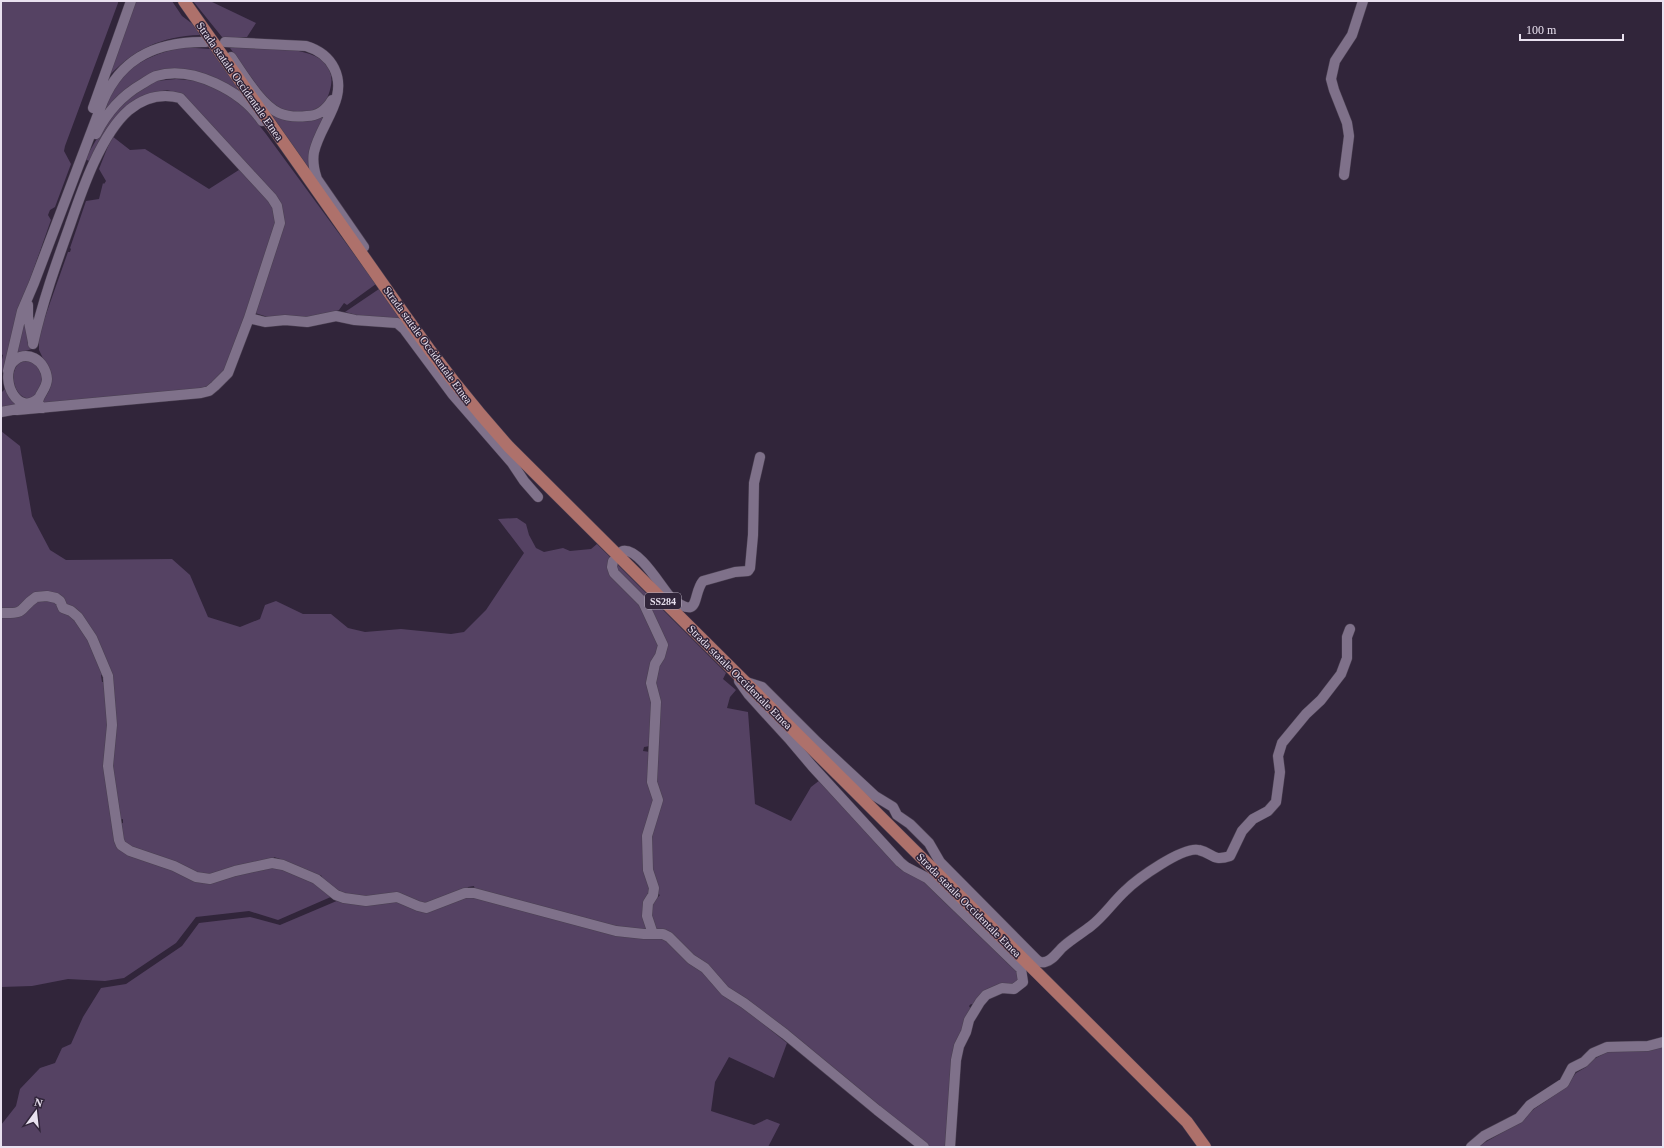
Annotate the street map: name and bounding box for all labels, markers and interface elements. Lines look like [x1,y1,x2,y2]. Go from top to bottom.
scale bar [1520,16,1623,42]
street label: Strada statale Occidentale Etnea [194,19,286,143]
text: 100 m [1526,23,1557,37]
street label: Strada statale Occidentale Etnea [381,284,475,406]
road number: SS284 [645,593,681,609]
street label: Strada statale Occidentale Etnea [686,623,795,732]
street label: Strada statale Occidentale Etnea [915,851,1024,960]
north arrow [16,1092,56,1132]
text: N [33,1096,44,1109]

